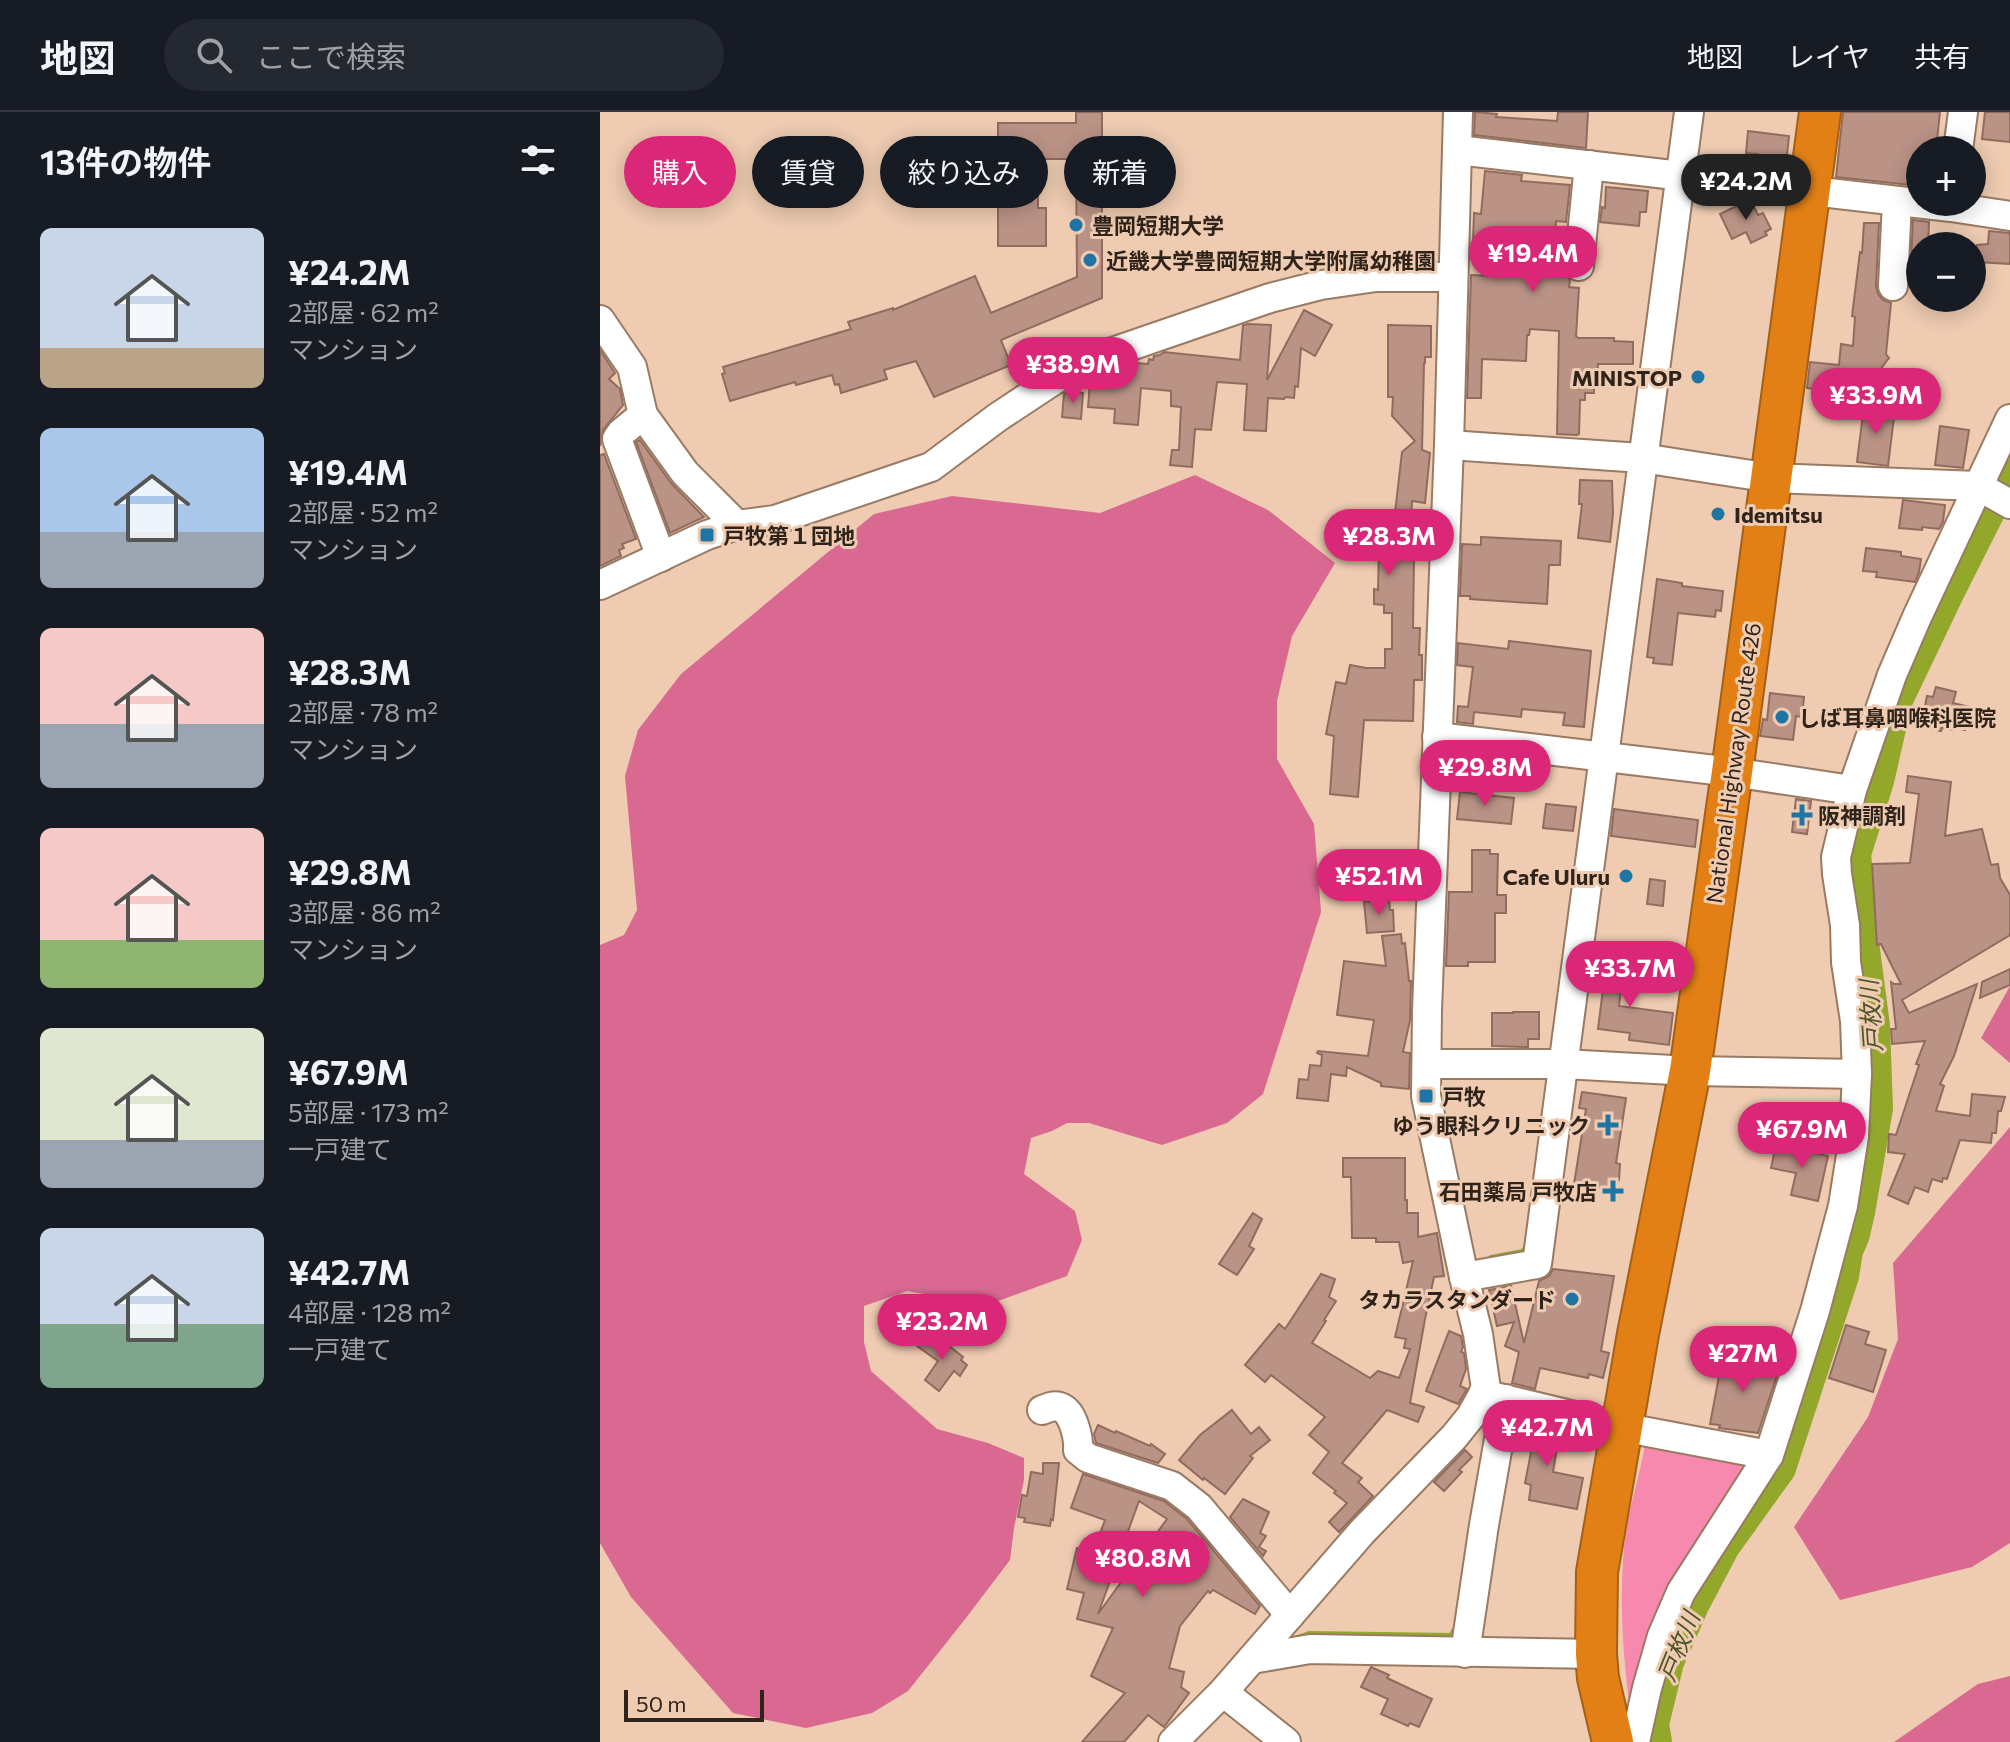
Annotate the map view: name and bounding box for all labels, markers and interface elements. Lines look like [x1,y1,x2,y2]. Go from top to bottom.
search box [164,19,724,91]
text: 地図 [40,33,116,80]
icon: search [192,33,236,77]
text: ここで検索 [256,37,406,74]
text: 地図 [1687,39,1743,73]
text: レイヤ [1787,39,1870,73]
text: 共有 [1914,39,1970,73]
chip: 購入 [624,136,736,208]
chip: 賃貸 [752,136,864,208]
chip: 絞り込み [880,136,1048,208]
chip: 新着 [1064,136,1176,208]
map controls [1906,136,1986,312]
button: + [1906,136,1986,216]
icon: filters [516,138,560,182]
text: 13件の物件 [40,140,211,182]
pin: ¥24.2M [1681,154,1811,222]
text: ¥24.2M [1699,164,1793,195]
place label: 豊岡短期大学 [1092,212,1224,239]
marker: 豊岡短期大学 [1067,216,1085,234]
pin: ¥19.4M [1468,226,1598,294]
button: − [1906,232,1986,312]
text: ¥19.4M [1487,236,1579,267]
place label: 近畿大学豊岡短期大学附属幼稚園 [1106,247,1436,274]
text: ¥24.2M [288,250,411,292]
marker: 近畿大学豊岡短期大学附属幼稚園 [1081,251,1099,269]
icon: home [104,260,200,356]
text: 2部屋 · 62 m² [288,296,439,327]
text: マンション [288,333,418,364]
pin: ¥38.9M [1008,337,1138,405]
text: ¥38.9M [1025,347,1121,378]
place label: MINISTOP [1572,364,1682,391]
marker: MINISTOP [1689,368,1707,386]
pin: ¥33.9M [1811,368,1941,436]
text: ¥33.9M [1829,378,1923,409]
text: ¥19.4M [288,450,408,492]
icon: home [104,460,200,556]
text: 2部屋 · 52 m² [288,496,438,527]
place label: Idemitsu [1734,501,1823,528]
marker: Idemitsu [1709,505,1727,523]
pin: ¥28.3M [1324,509,1454,577]
text: ¥28.3M [1342,519,1436,550]
place label: 戸牧第１団地 [723,522,855,549]
marker: 戸牧第１団地 [698,526,716,544]
text: マンション [288,533,418,564]
street label: National Highway Route 426 [1700,621,1766,905]
text: ¥28.3M [288,650,411,692]
icon: home [104,660,200,756]
text: 2部屋 · 78 m² [288,696,438,727]
place label: しば耳鼻咽喉科医院 [1798,704,1996,731]
marker: しば耳鼻咽喉科医院 [1773,708,1791,726]
text: マンション [288,733,418,764]
pin: ¥29.8M [1420,740,1550,808]
text: ¥29.8M [1438,750,1532,781]
place label: 阪神調剤 [1818,802,1906,829]
marker: 阪神調剤 [1793,806,1811,824]
pin: ¥52.1M [1314,849,1444,917]
text: ¥29.8M [288,850,412,892]
text: ¥52.1M [1335,859,1423,890]
icon: home [104,860,200,956]
place label: Cafe Uluru [1503,863,1610,890]
marker: Cafe Uluru [1617,867,1635,885]
text: 3部屋 · 86 m² [288,896,441,927]
text: マンション [288,933,418,964]
pin: ¥33.7M [1565,941,1695,1009]
text: ¥33.7M [1584,951,1676,982]
water label: 戸枚川 [1853,976,1887,1053]
text: ¥67.9M [288,1050,409,1092]
icon: home [104,1060,200,1156]
place label: 戸牧 [1442,1083,1486,1110]
marker: 戸牧 [1417,1087,1435,1105]
text: 5部屋 · 173 m² [288,1096,449,1127]
pin: ¥67.9M [1737,1102,1867,1170]
place label: ゆう眼科クリニック [1392,1112,1590,1139]
text: ¥67.9M [1756,1112,1848,1143]
marker: ゆう眼科クリニック [1597,1114,1619,1136]
text: 一戸建て [288,1133,392,1164]
place label: 石田薬局 戸牧店 [1439,1178,1597,1205]
marker: 石田薬局 戸牧店 [1604,1182,1622,1200]
text: ¥42.7M [288,1250,410,1292]
icon: home [104,1260,200,1356]
place label: タカラスタンダード [1358,1286,1556,1313]
marker: タカラスタンダード [1563,1290,1581,1308]
pin: ¥23.2M [877,1294,1007,1362]
text: 4部屋 · 128 m² [288,1296,451,1327]
text: ¥23.2M [895,1304,989,1335]
pin: ¥27M [1696,1326,1790,1394]
text: 一戸建て [288,1333,392,1364]
text: ¥27M [1708,1336,1778,1367]
pin: ¥42.7M [1482,1400,1612,1468]
text: ¥42.7M [1500,1410,1594,1441]
pin: ¥80.8M [1078,1531,1208,1599]
text: ¥80.8M [1094,1541,1192,1572]
water label: 戸枚川 [1651,1604,1706,1685]
scale bar [624,1686,764,1722]
text: 50 m [636,1690,686,1717]

